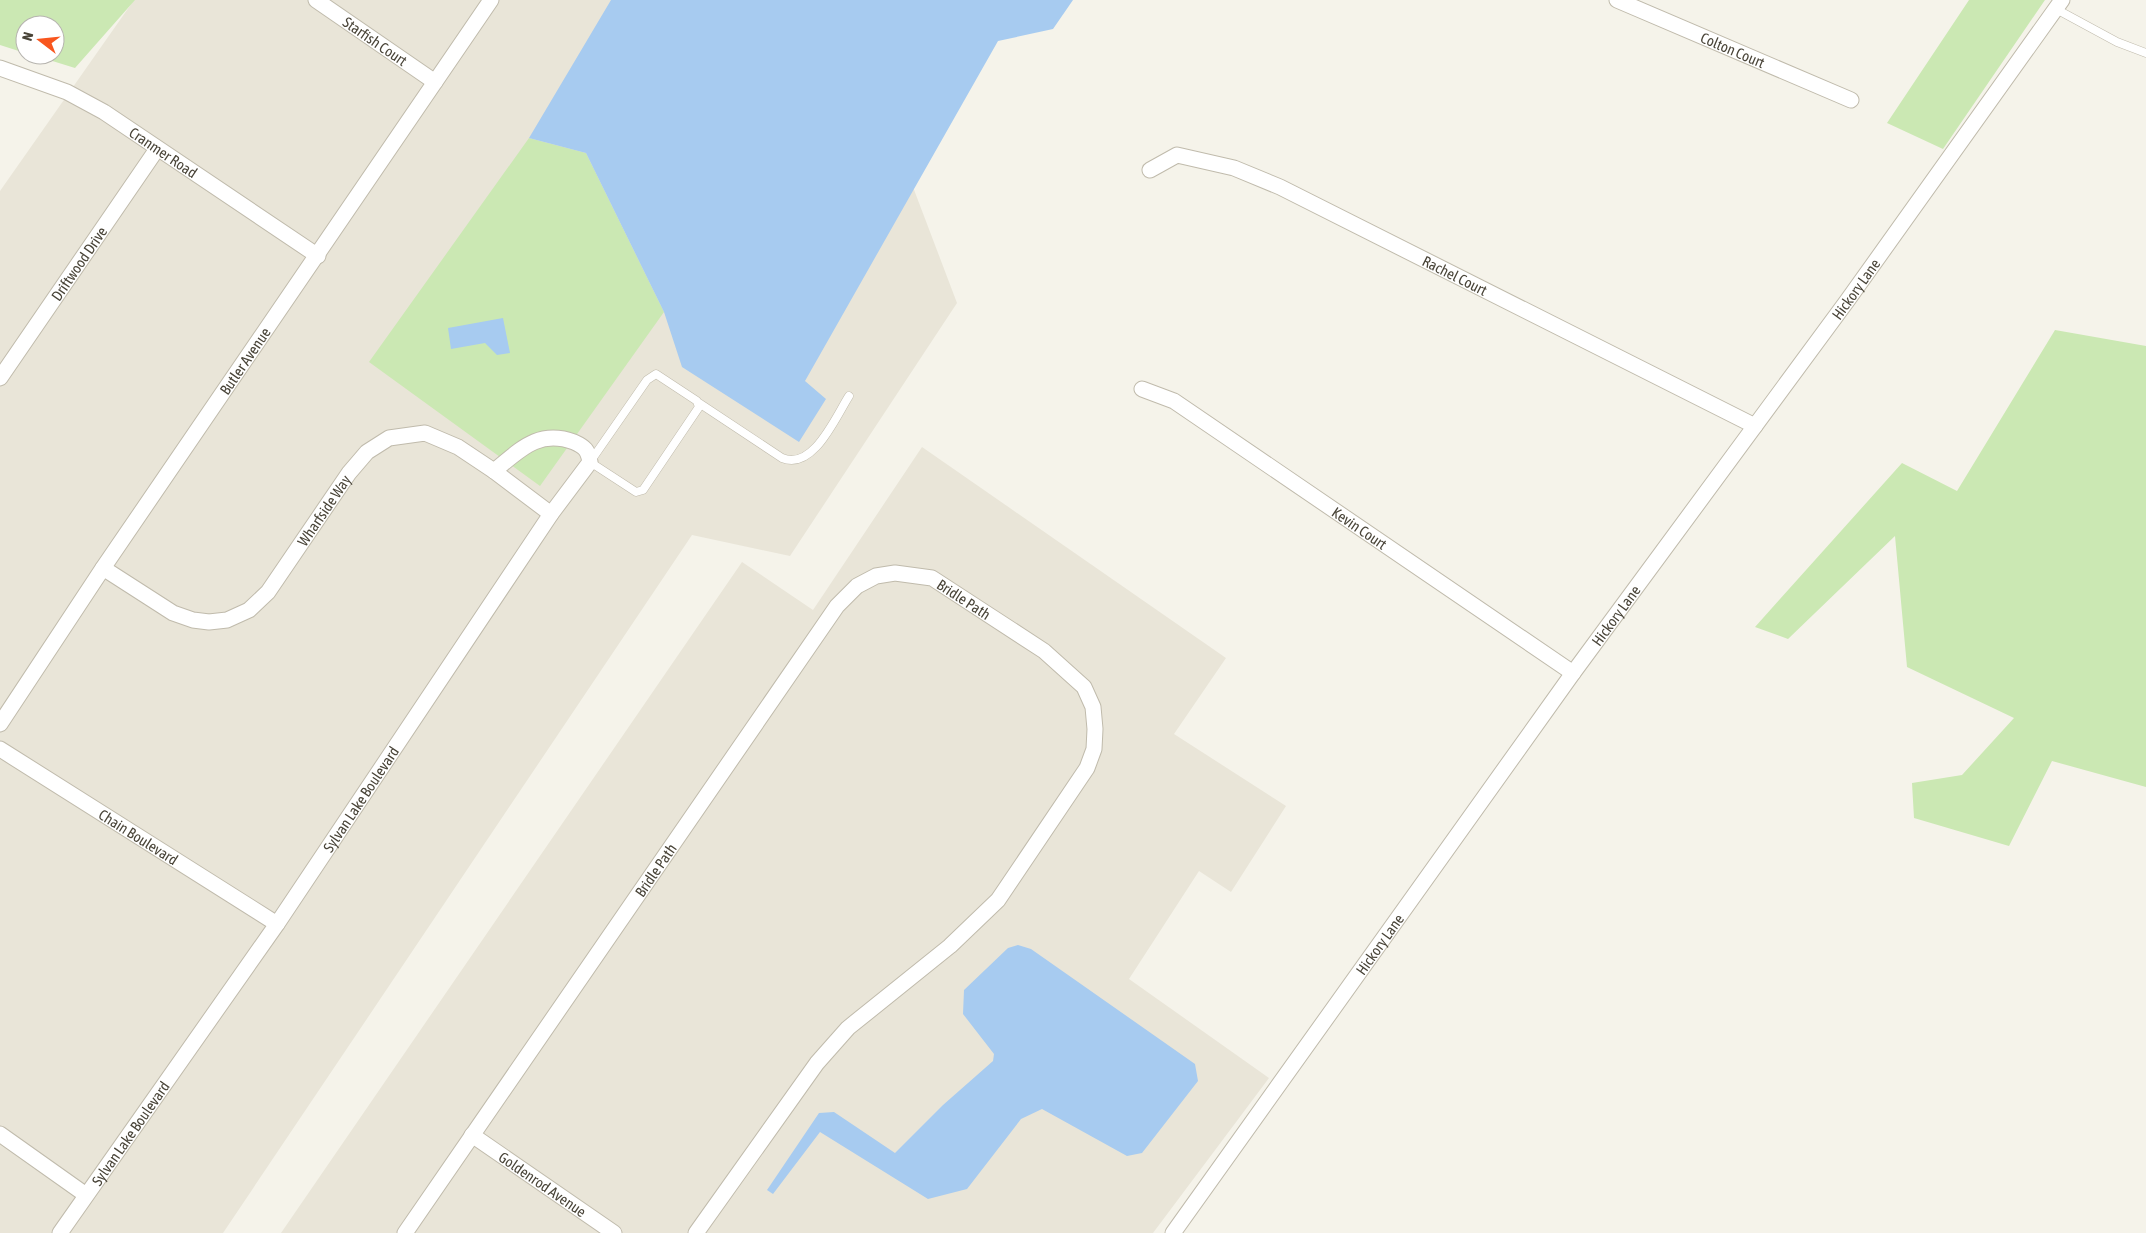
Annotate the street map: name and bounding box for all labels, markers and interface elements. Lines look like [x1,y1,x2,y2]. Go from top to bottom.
street label: Starfish Court [340,13,411,69]
north arrow [15,15,65,65]
street label: Colton Court [1698,28,1768,71]
text: N [19,30,36,43]
street label: Cranmer Road [126,123,201,181]
street label: Driftwood Drive [47,223,110,304]
street label: Rachel Court [1420,252,1490,298]
street label: Hickory Lane [1828,255,1883,323]
street label: Butler Avenue [216,324,274,397]
street label: Wharfside Way [294,471,354,549]
street label: Kevin Court [1329,503,1390,552]
street label: Bridle Path [934,575,994,623]
street label: Hickory Lane [1588,582,1644,649]
street label: Sylvan Lake Boulevard [319,743,402,855]
street label: Chain Boulevard [96,805,181,868]
street label: Bridle Path [631,840,679,900]
street label: Hickory Lane [1352,910,1407,978]
street label: Sylvan Lake Boulevard [88,1078,172,1188]
street label: Goldenrod Avenue [496,1148,590,1220]

